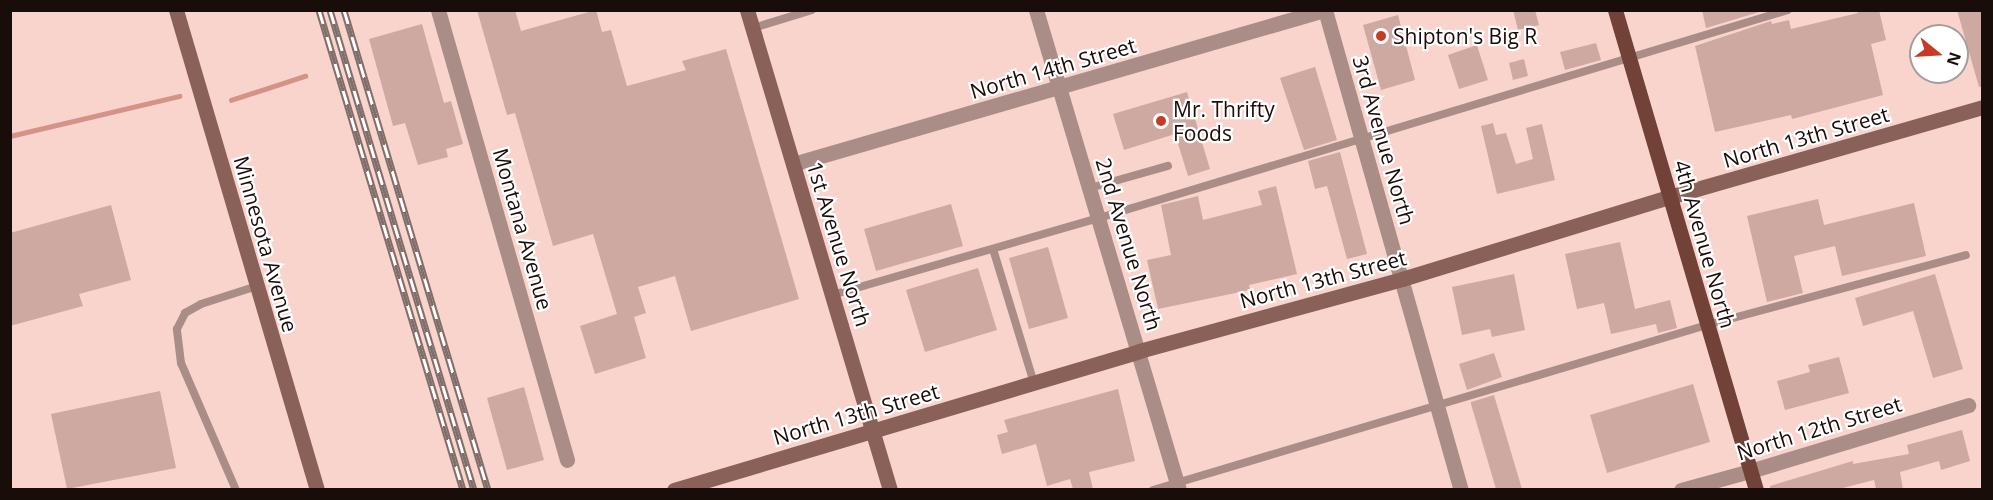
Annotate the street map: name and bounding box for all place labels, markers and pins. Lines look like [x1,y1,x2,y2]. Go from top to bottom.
place label: Shipton's Big R [1393,23,1537,49]
marker: Shipton's Big R [1374,29,1388,43]
place label: Mr. Thrifty Foods [1173,96,1275,146]
marker: Mr. Thrifty Foods [1154,114,1168,128]

